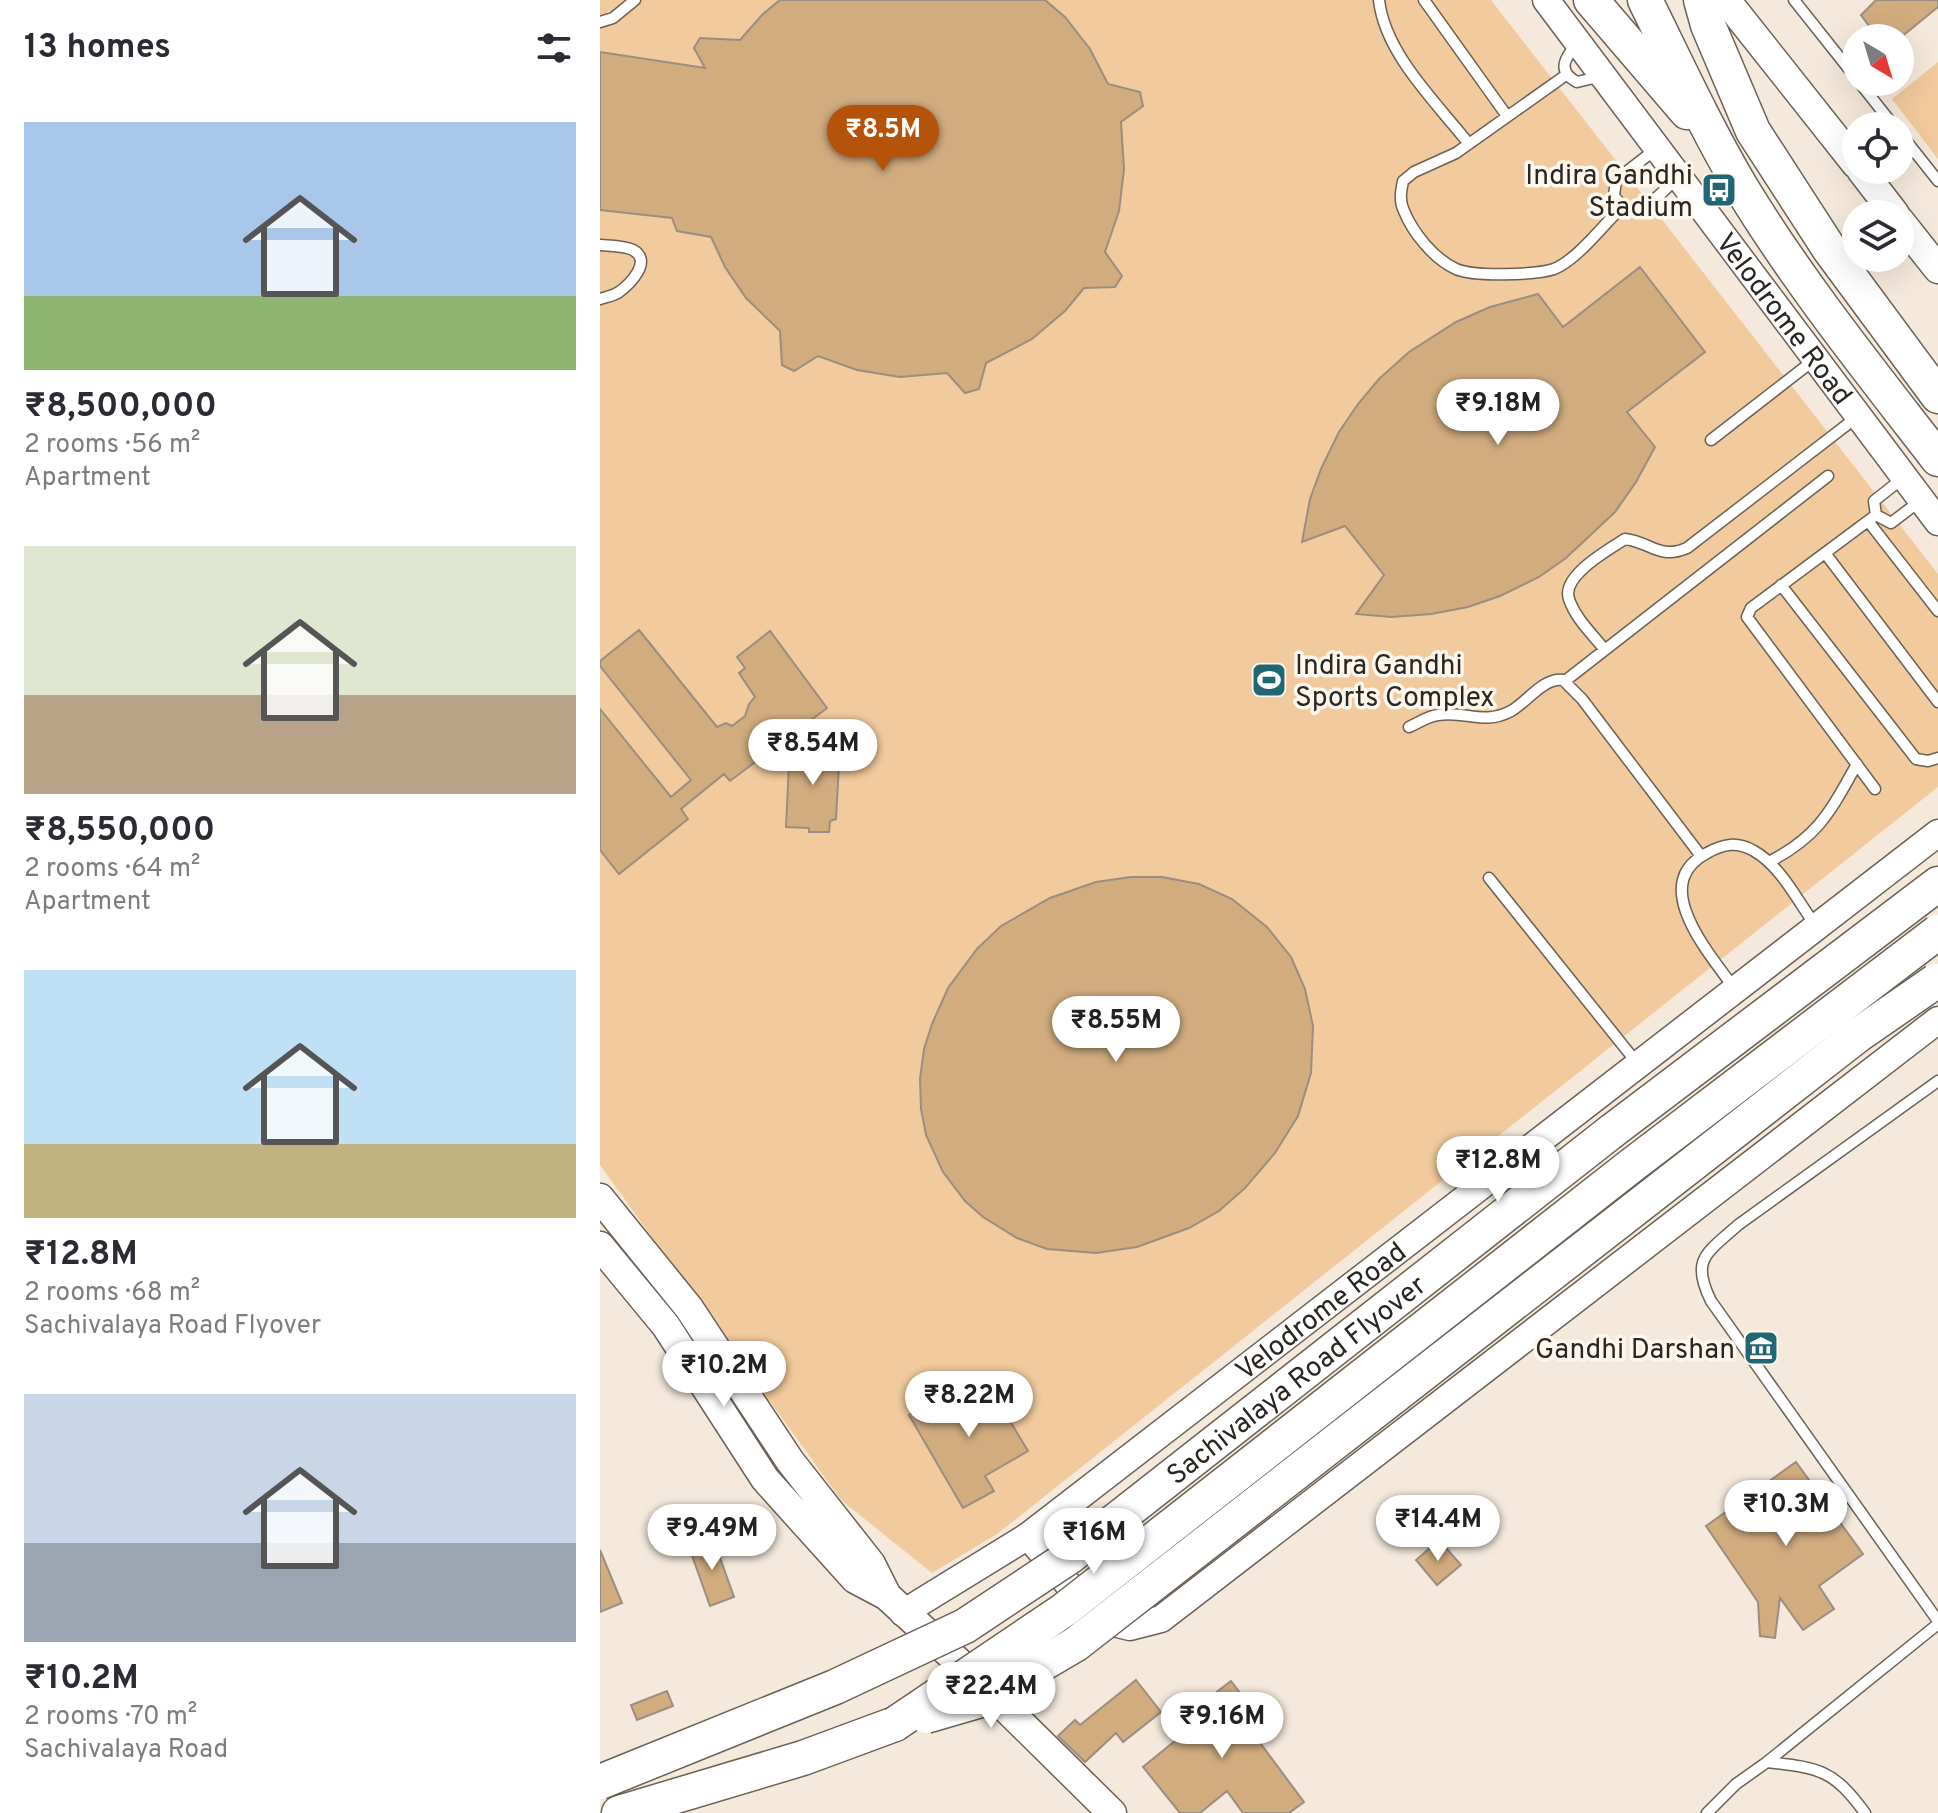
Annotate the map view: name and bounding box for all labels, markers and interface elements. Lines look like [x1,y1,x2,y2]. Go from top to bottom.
north arrow [1842,24,1914,96]
map controls [1842,24,1914,272]
icon: filters [532,26,576,70]
text: 13 homes [24,27,171,70]
pin: ₹8.5M [827,105,939,173]
button: locate [1842,112,1914,184]
text: ₹8.5M [845,114,921,147]
place label: Indira Gandhi Stadium [1525,159,1693,227]
bus stop icon: Indira Gandhi Stadium [1700,171,1738,209]
icon: home [228,174,372,318]
button: layers [1842,200,1914,272]
street label: Velodrome Road [1706,227,1859,413]
pin: ₹9.18M [1433,379,1563,447]
text: ₹8,500,000 [24,386,217,429]
text: ₹9.18M [1454,388,1542,421]
text: 2 rooms · 56 m² [24,429,200,462]
text: Apartment [24,462,151,495]
icon: home [228,598,372,742]
place label: Indira Gandhi Sports Complex [1295,649,1495,717]
sports icon: Indira Gandhi Sports Complex [1250,661,1288,699]
pin: ₹8.54M [748,719,878,787]
text: ₹8.54M [766,728,860,761]
text: ₹8,550,000 [24,810,215,853]
text: 2 rooms · 64 m² [24,853,200,886]
text: Apartment [24,886,151,919]
pin: ₹8.55M [1051,996,1181,1064]
text: ₹8.55M [1070,1005,1162,1038]
icon: home [228,1022,372,1166]
pin: ₹12.8M [1433,1136,1563,1204]
text: ₹12.8M [1455,1145,1542,1178]
text: ₹12.8M [24,1234,138,1277]
street label: Velodrome Road [1229,1235,1415,1390]
street label: Sachivalaya Road Flyover [1160,1268,1435,1494]
text: 2 rooms · 68 m² [24,1277,200,1310]
text: Sachivalaya Road Flyover [24,1310,321,1343]
museum icon: Gandhi Darshan [1742,1329,1780,1367]
place label: Gandhi Darshan [1535,1333,1735,1369]
pin: ₹10.2M [659,1341,789,1409]
text: ₹10.2M [680,1350,768,1383]
pin: ₹8.22M [904,1371,1034,1439]
text: ₹8.22M [923,1380,1015,1413]
icon: home [228,1446,372,1590]
pin: ₹10.3M [1721,1480,1851,1548]
text: ₹10.3M [1742,1489,1830,1522]
pin: ₹14.4M [1373,1495,1503,1563]
pin: ₹9.49M [647,1504,777,1572]
text: ₹14.4M [1394,1504,1482,1537]
pin: ₹16M [1047,1508,1141,1576]
text: ₹9.49M [665,1513,759,1546]
text: ₹16M [1062,1517,1126,1550]
text: ₹10.2M [24,1658,139,1701]
pin: ₹22.4M [926,1662,1056,1730]
text: ₹22.4M [945,1671,1037,1704]
pin: ₹9.16M [1157,1692,1287,1760]
text: 2 rooms · 70 m² [24,1701,197,1734]
text: ₹9.16M [1179,1701,1265,1734]
text: Sachivalaya Road [24,1734,228,1767]

